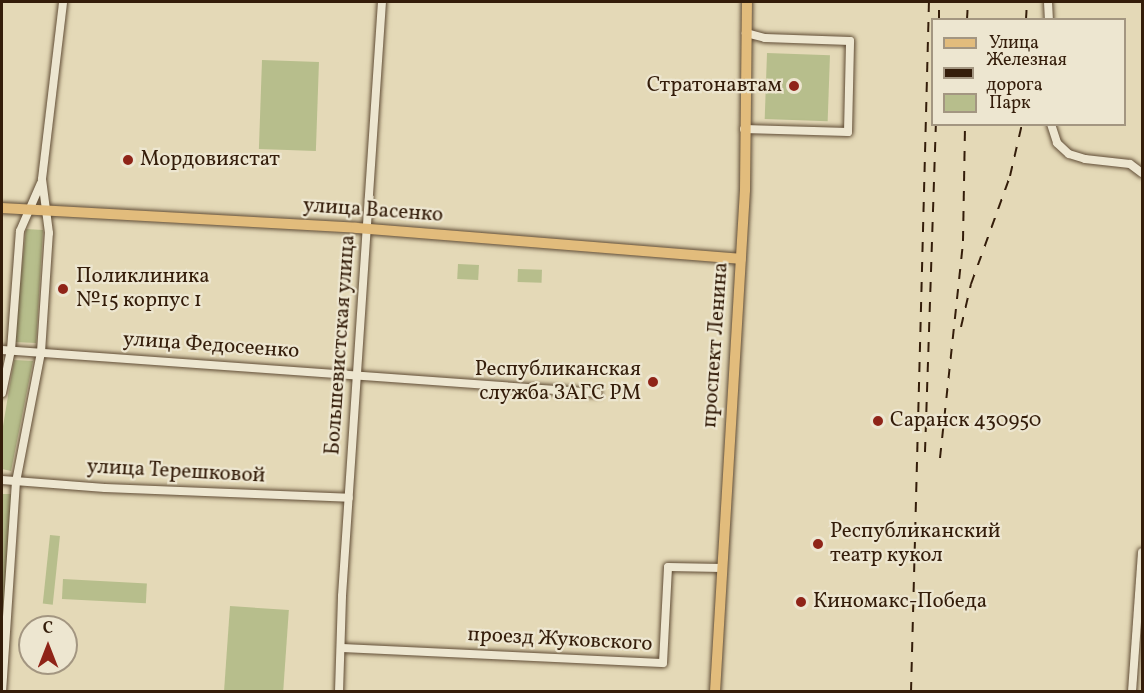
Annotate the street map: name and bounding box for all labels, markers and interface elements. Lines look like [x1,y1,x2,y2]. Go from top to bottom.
legend [931,18,1126,126]
text: Улица [989,31,1039,56]
text: Железная дорога [986,48,1067,98]
place label: Стратонавтам [647,73,782,99]
marker: Стратонавтам [787,79,801,93]
text: Парк [989,91,1031,116]
place label: Мордовиястат [140,147,280,173]
marker: Мордовиястат [121,153,135,167]
street label: улица Васенко [302,194,444,228]
street label: Большевистская улица [321,234,361,456]
street label: проспект Ленина [698,261,734,429]
place label: Поликлиника №15 корпус 1 [76,264,210,314]
marker: Поликлиника №15 корпус 1 [54,280,72,298]
street label: улица Федосеенко [122,327,300,365]
place label: Республиканская служба ЗАГС РМ [475,357,641,407]
marker: Республиканская служба ЗАГС РМ [646,375,660,389]
place label: Саранск 430950 [890,408,1041,434]
marker: Саранск 430950 [871,414,885,428]
street label: улица Терешковой [86,455,266,489]
place label: Республиканский театр кукол [830,519,1000,569]
marker: Республиканский театр кукол [811,537,825,551]
place label: Киномакс-Победа [813,589,987,615]
marker: Киномакс-Победа [794,595,808,609]
north arrow [18,615,78,675]
text: С [43,618,53,640]
street label: проезд Жуковского [467,623,653,657]

